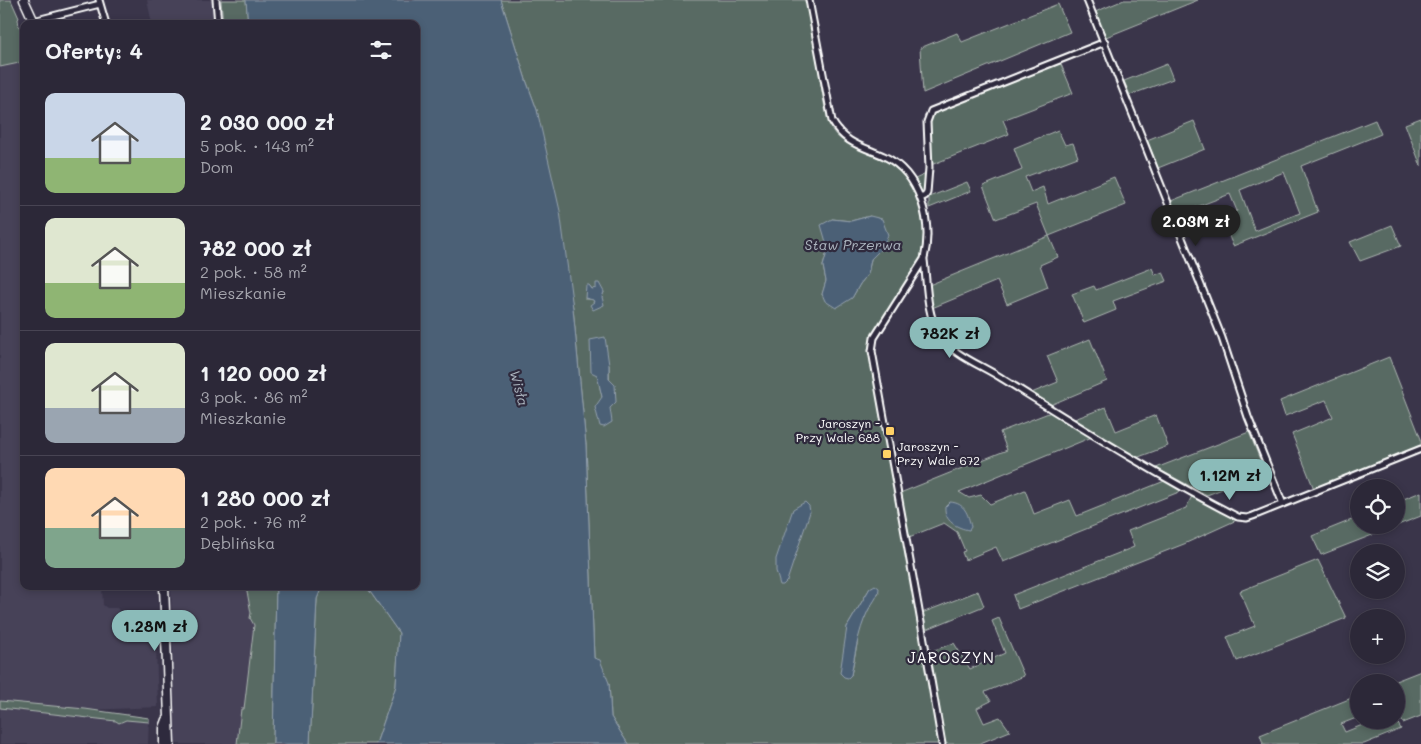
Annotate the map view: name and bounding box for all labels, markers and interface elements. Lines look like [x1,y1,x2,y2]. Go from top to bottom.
icon: filters [367,36,395,64]
text: Oferty: 4 [45,37,143,64]
text: 2 030 000 zł [200,108,334,135]
icon: home [85,113,145,173]
text: 5 pok. · 143 m² [200,135,314,156]
text: Dom [200,156,233,177]
pin: 2.03M zł [1144,204,1248,247]
text: 2.03M zł [1162,210,1230,231]
text: 782 000 zł [200,234,312,261]
water label: Staw Przerwa [805,235,901,254]
icon: home [85,238,145,298]
text: 2 pok. · 58 m² [200,261,307,282]
text: Mieszkanie [200,282,286,303]
pin: 782K zł [904,316,996,359]
text: 782K zł [921,322,979,343]
text: 1 120 000 zł [200,359,326,386]
icon: home [85,363,145,423]
water label: Wisła [506,368,533,408]
text: 3 pok. · 86 m² [200,386,308,407]
text: Mieszkanie [200,407,286,428]
place label: Jaroszyn - Przy Wale 688 [796,415,880,445]
marker: Jaroszyn - Przy Wale 688 [884,425,896,437]
place label: Jaroszyn - Przy Wale 672 [897,438,980,468]
marker: Jaroszyn - Przy Wale 672 [881,448,893,460]
pin: 1.12M zł [1178,458,1282,501]
text: 1.12M zł [1199,464,1261,485]
map controls [1350,479,1405,729]
button: locate [1350,479,1405,534]
text: 1 280 000 zł [200,484,330,511]
icon: home [85,488,145,548]
text: 2 pok. · 76 m² [200,511,306,532]
text: Dęblińska [200,532,275,553]
button: layers [1350,544,1405,599]
button: + [1350,609,1405,664]
pin: 1.28M zł [103,610,207,652]
text: 1.28M zł [123,615,187,636]
district label: JAROSZYN [907,647,995,667]
button: − [1350,674,1405,729]

